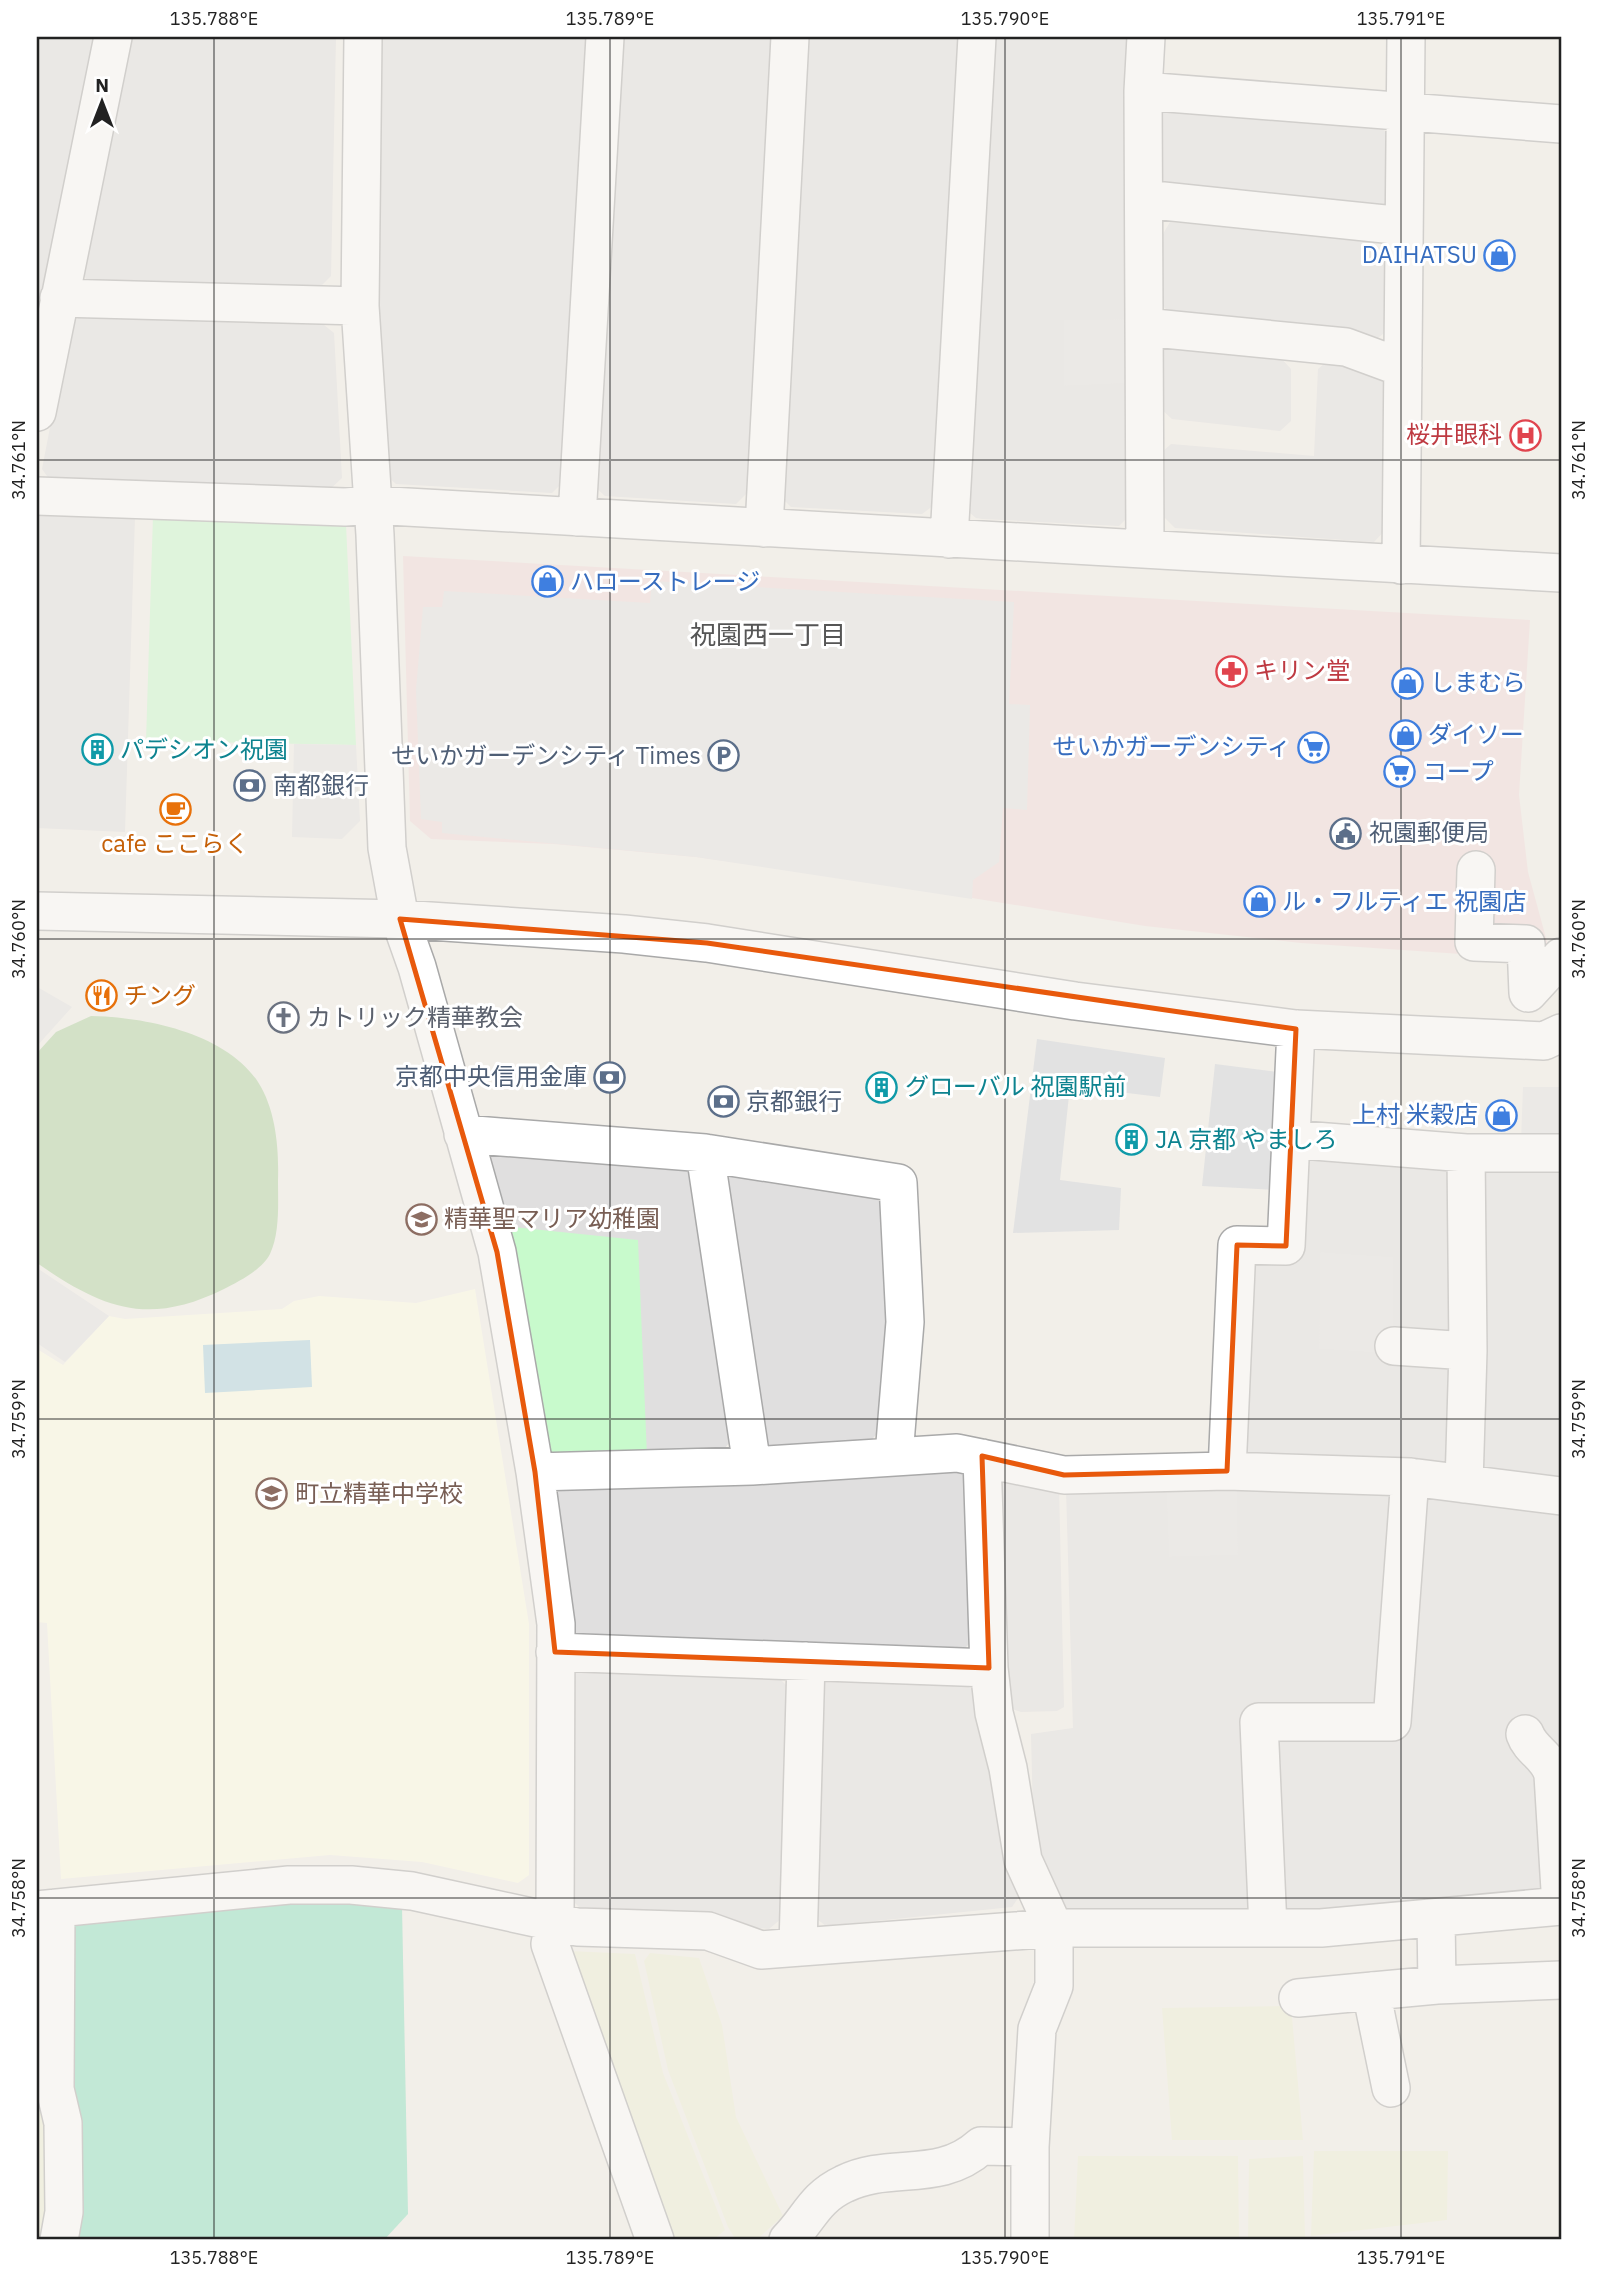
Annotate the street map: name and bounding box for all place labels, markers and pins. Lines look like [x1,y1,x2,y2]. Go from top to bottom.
place label: DAIHATSU [1362,238,1477,270]
shop icon: DAIHATSU [1483,238,1517,272]
place label: 桜井眼科 [1406,418,1502,450]
hospital icon: 桜井眼科 [1508,418,1542,452]
shop icon: ハローストレージ [530,565,564,599]
place label: ハローストレージ [570,565,760,597]
pharmacy icon: キリン堂 [1214,654,1248,688]
place label: キリン堂 [1254,654,1350,686]
shop icon: しまむら [1390,666,1424,700]
place label: しまむら [1430,666,1526,698]
shop icon: ダイソー [1388,718,1422,752]
place label: ダイソー [1428,718,1524,750]
place label: せいかガーデンシティ [1052,730,1291,762]
supermarket icon: せいかガーデンシティ [1297,730,1331,764]
building icon: パデシオン祝園 [80,733,114,767]
place label: パデシオン祝園 [120,733,288,765]
place label: せいかガーデンシティ Times [391,739,701,771]
parking icon: せいかガーデンシティ Times [707,739,741,773]
supermarket icon: コープ [1383,755,1417,789]
place label: コープ [1423,755,1494,787]
bank icon: 南都銀行 [233,769,267,803]
place label: 南都銀行 [273,769,369,801]
cafe icon: cafe ここらく [158,793,192,827]
public building icon: 祝園郵便局 [1329,816,1363,850]
place label: 祝園郵便局 [1369,816,1489,848]
place label: cafe ここらく [101,827,249,859]
shop icon: ル・フルティエ 祝園店 [1242,885,1276,919]
place label: ル・フルティエ 祝園店 [1282,885,1526,917]
restaurant icon: チング [84,979,118,1013]
place label: チング [124,979,196,1011]
church icon: カトリック精華教会 [267,1001,301,1035]
place label: カトリック精華教会 [307,1001,523,1033]
place label: 京都中央信用金庫 [395,1060,587,1092]
bank icon: 京都中央信用金庫 [593,1060,627,1094]
building icon: グローバル 祝園駅前 [865,1070,899,1104]
place label: グローバル 祝園駅前 [905,1070,1126,1102]
bank icon: 京都銀行 [706,1085,740,1119]
place label: 京都銀行 [746,1085,842,1117]
place label: 上村 米穀店 [1352,1098,1478,1130]
shop icon: 上村 米穀店 [1484,1098,1518,1132]
building icon: JA 京都 やましろ [1115,1123,1149,1157]
place label: JA 京都 やましろ [1155,1123,1338,1155]
school or university icon: 精華聖マリア幼稚園 [404,1202,438,1236]
place label: 精華聖マリア幼稚園 [444,1202,660,1234]
school or university icon: 町立精華中学校 [255,1477,289,1511]
place label: 町立精華中学校 [295,1477,463,1509]

